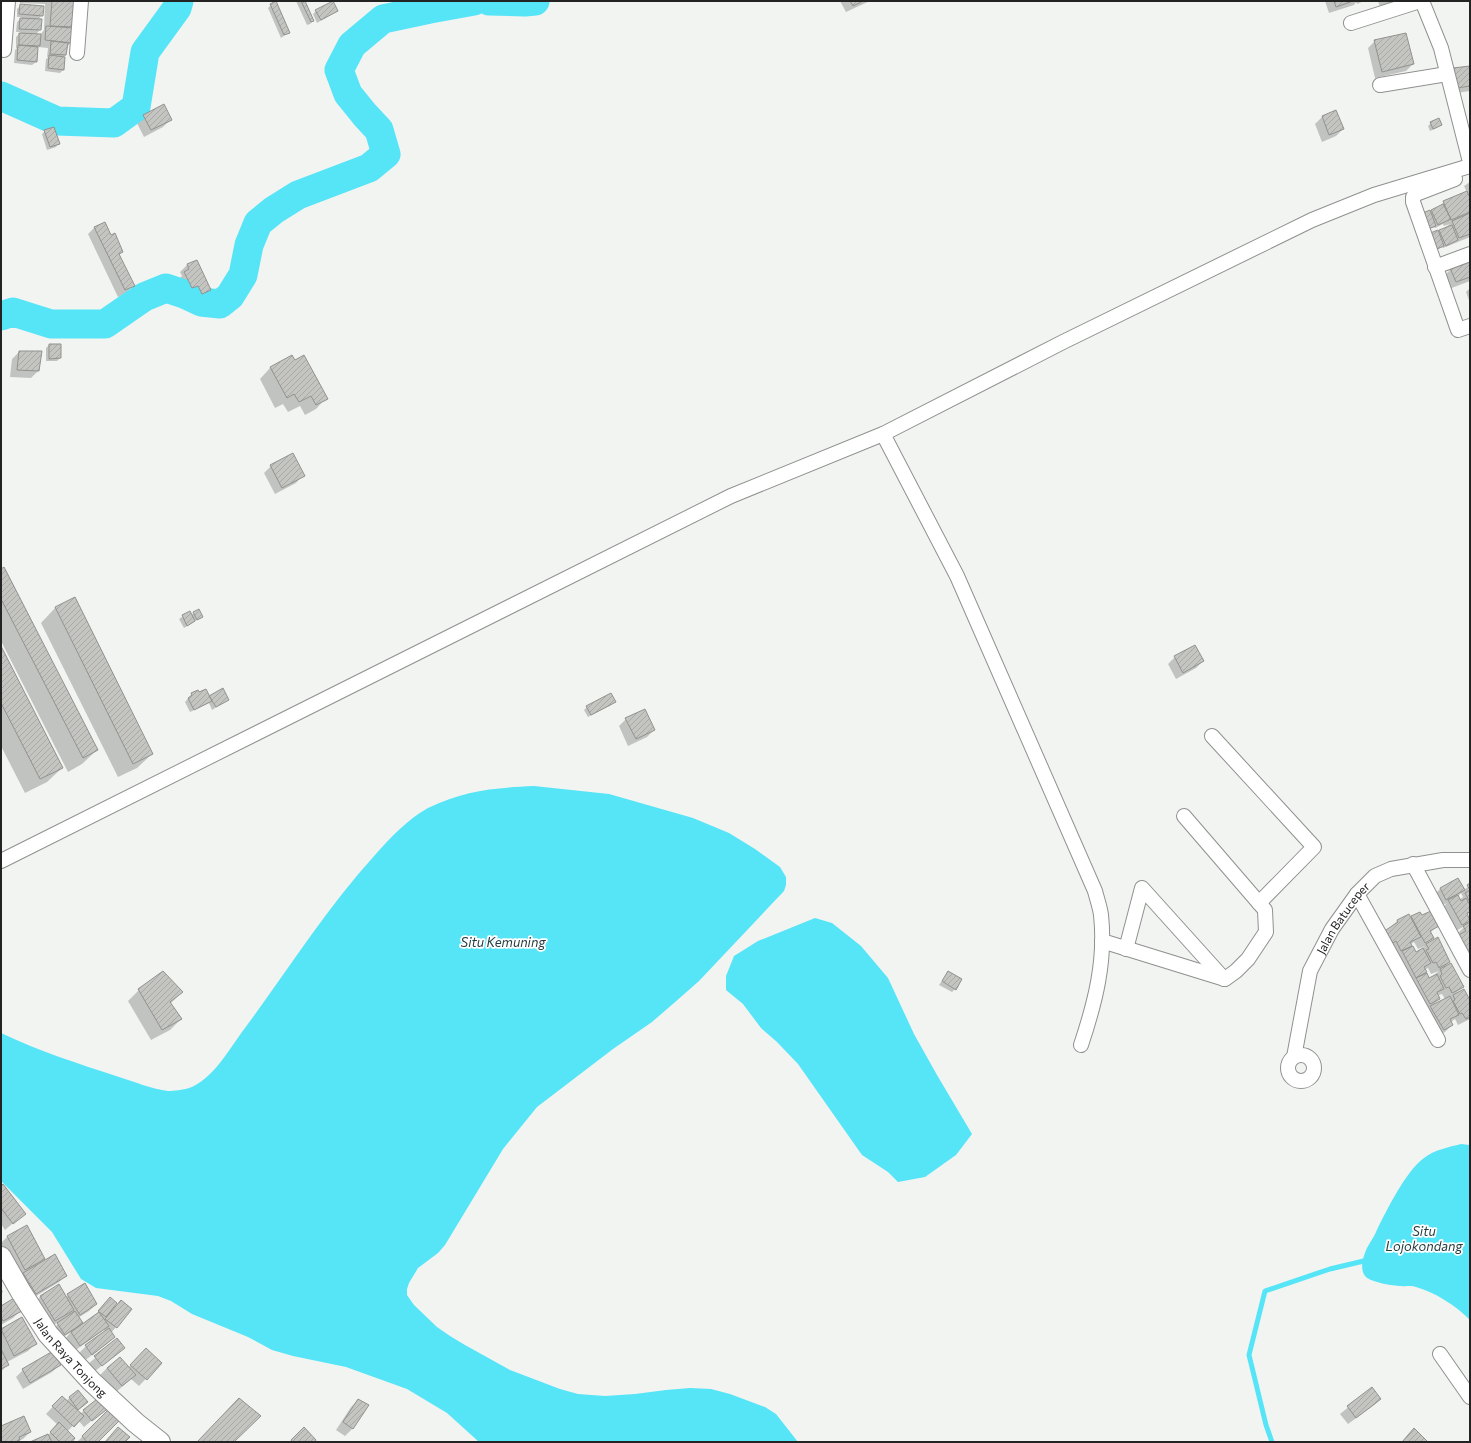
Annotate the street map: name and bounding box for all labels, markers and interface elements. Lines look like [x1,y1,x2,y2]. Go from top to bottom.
street label: Jalan Batuceper [1313,879,1372,957]
water label: Situ Kemuning [461,934,546,950]
water label: Situ Lojokondang [1385,1223,1463,1254]
street label: Jalan Raya Tonjong [32,1315,111,1400]

